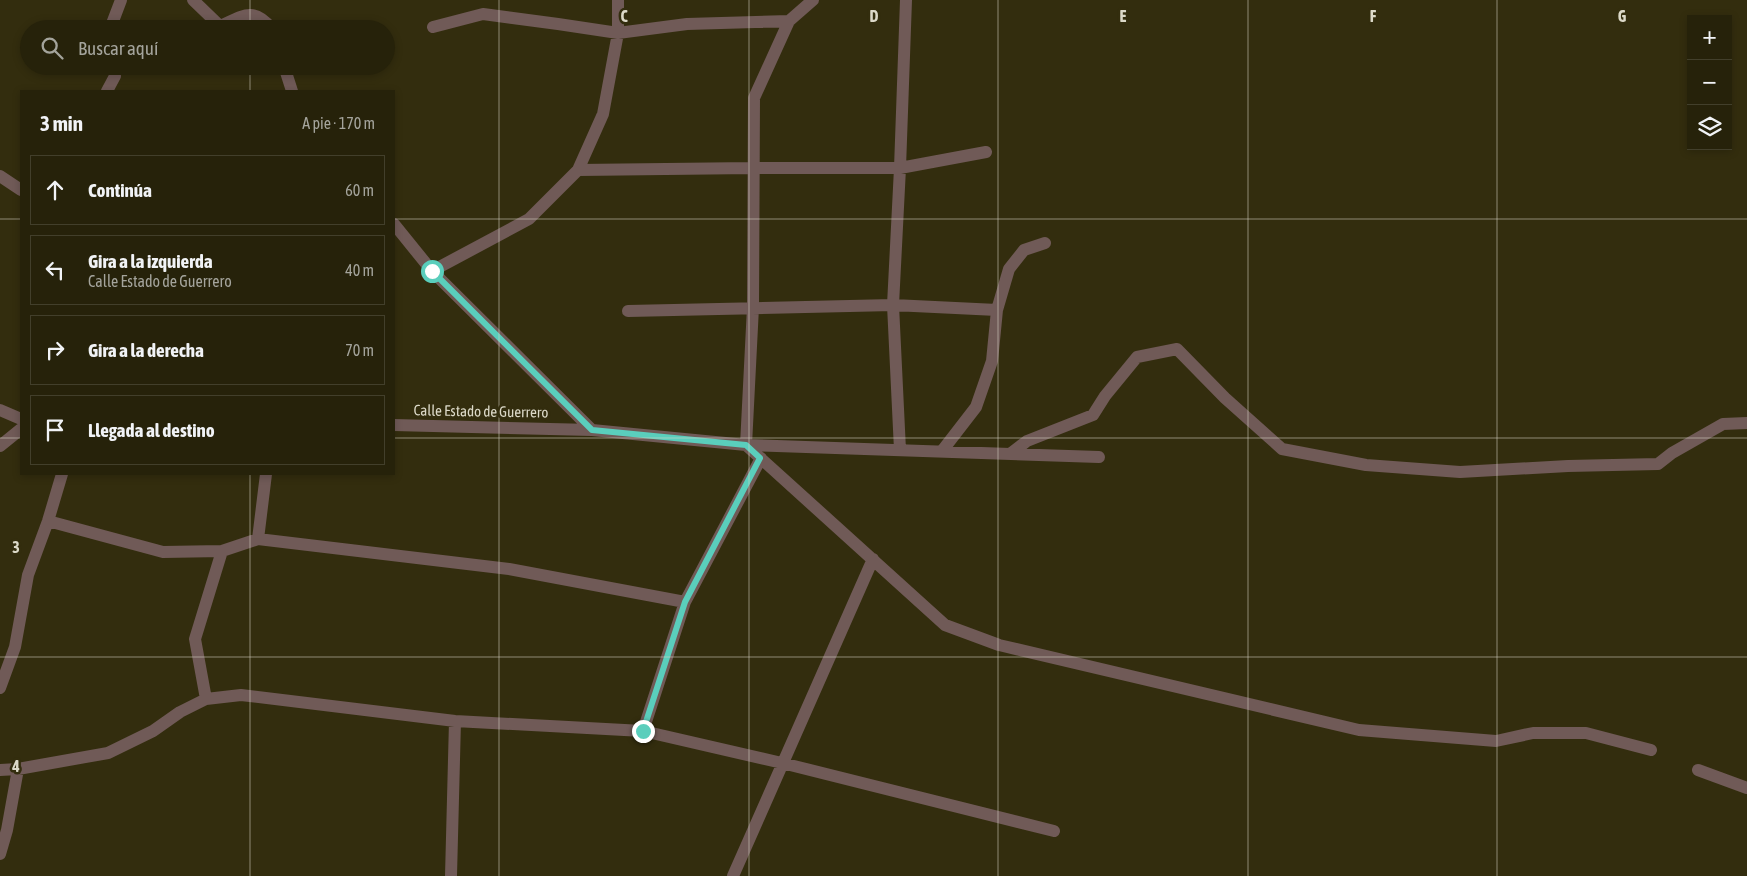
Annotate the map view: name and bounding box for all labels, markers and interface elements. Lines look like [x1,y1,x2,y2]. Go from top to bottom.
text: C [620,7,628,25]
text: D [870,7,879,25]
text: E [1120,7,1127,25]
text: F [1370,7,1377,25]
text: G [1618,7,1627,25]
map controls [1687,15,1732,150]
button: + [1687,15,1732,60]
search box [20,20,395,75]
icon: search [38,34,66,62]
text: Buscar aquí [78,37,158,59]
button: − [1687,60,1732,105]
button: layers [1687,105,1732,150]
text: 3 min [40,111,83,135]
text: A pie · 170 m [302,114,375,132]
icon: ahead [41,176,69,204]
text: Continúa [88,179,152,201]
text: 60 m [345,181,374,199]
text: Gira a la izquierda [88,250,213,272]
icon: left [41,256,69,284]
route start [421,260,444,283]
text: 40 m [345,261,374,279]
text: Calle Estado de Guerrero [88,272,232,290]
icon: right [41,336,69,364]
text: Gira a la derecha [88,339,204,361]
text: 70 m [345,341,374,359]
street label: Calle Estado de Guerrero [414,401,548,421]
icon: arrive [41,416,69,444]
text: Llegada al destino [88,419,215,441]
text: 3 [12,538,20,556]
route end [632,720,655,743]
text: 4 [11,757,20,775]

